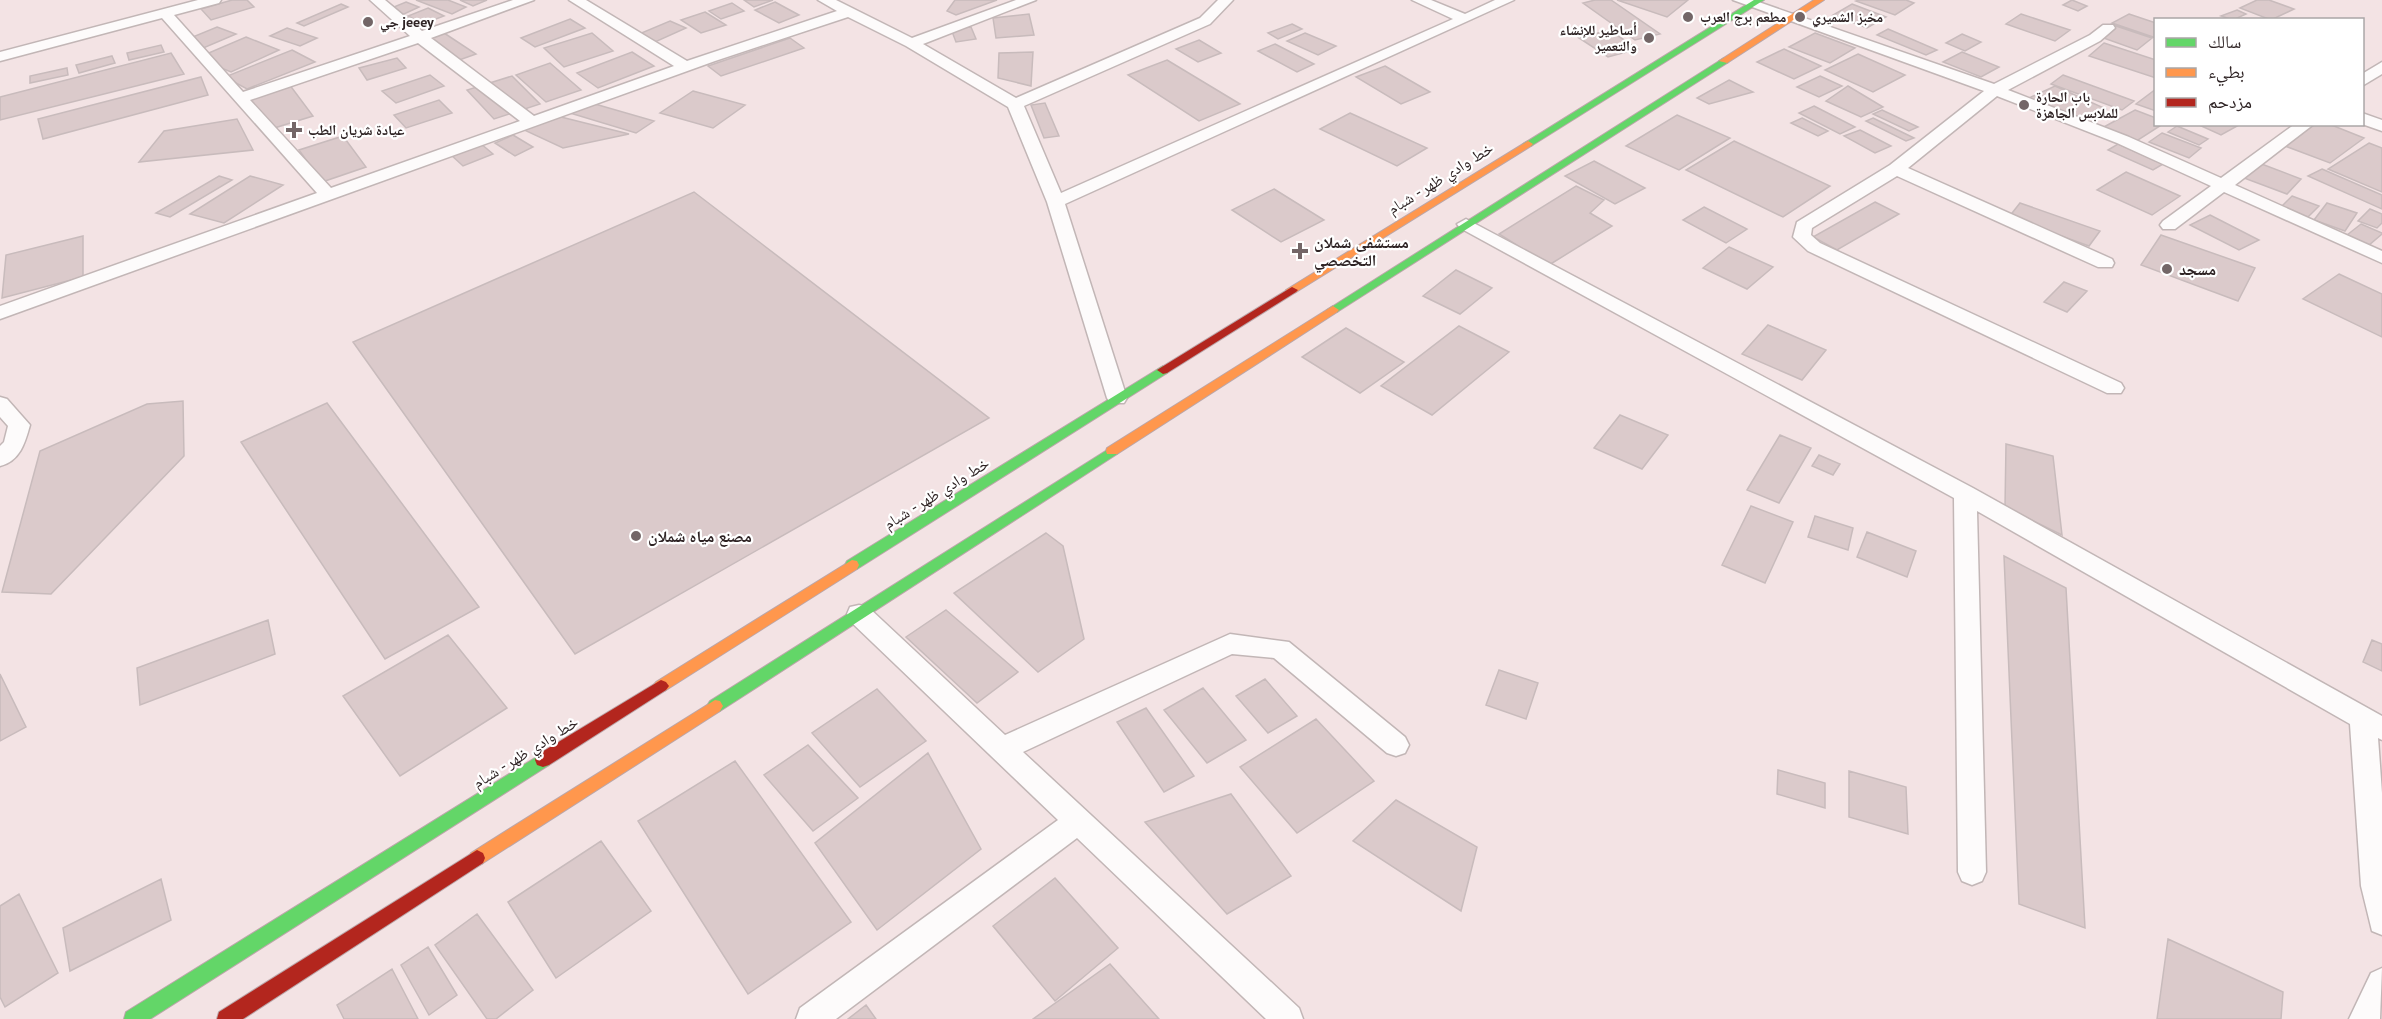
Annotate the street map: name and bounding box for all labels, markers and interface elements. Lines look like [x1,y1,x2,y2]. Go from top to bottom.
place label: مطعم برج العرب [1700,8,1786,27]
place label: مخبز الشميري [1812,8,1883,28]
marker: مطعم برج العرب [1681,10,1695,24]
marker: مخبز الشميري [1793,10,1807,24]
place label: جي jeeey [380,13,434,33]
marker: جي jeeey [361,15,375,29]
legend [2154,18,2364,126]
place label: أساطير للإنشاء والتعمير [1560,21,1637,55]
text: سالك [2208,30,2241,53]
marker: أساطير للإنشاء والتعمير [1642,31,1656,45]
text: بطيء [2208,60,2245,87]
place label: باب الحارة للملابس الجاهزة [2036,88,2118,122]
text: مزدحم [2208,90,2252,114]
marker: باب الحارة للملابس الجاهزة [2017,98,2031,112]
marker: عيادة شريان الطب [285,121,303,139]
place label: عيادة شريان الطب [308,121,404,139]
street label: خط وادي ظهر - شبام [1383,137,1498,221]
place label: مستشفى شملان التخصصي [1314,232,1409,273]
marker: مستشفى شملان التخصصي [1291,242,1309,260]
place label: مسجد [2179,259,2216,279]
marker: مسجد [2160,262,2174,276]
street label: خط وادي ظهر - شبام [879,452,994,536]
place label: مصنع مياه شملان [648,526,752,547]
marker: مصنع مياه شملان [629,529,643,543]
street label: خط وادي ظهر - شبام [468,711,583,795]

